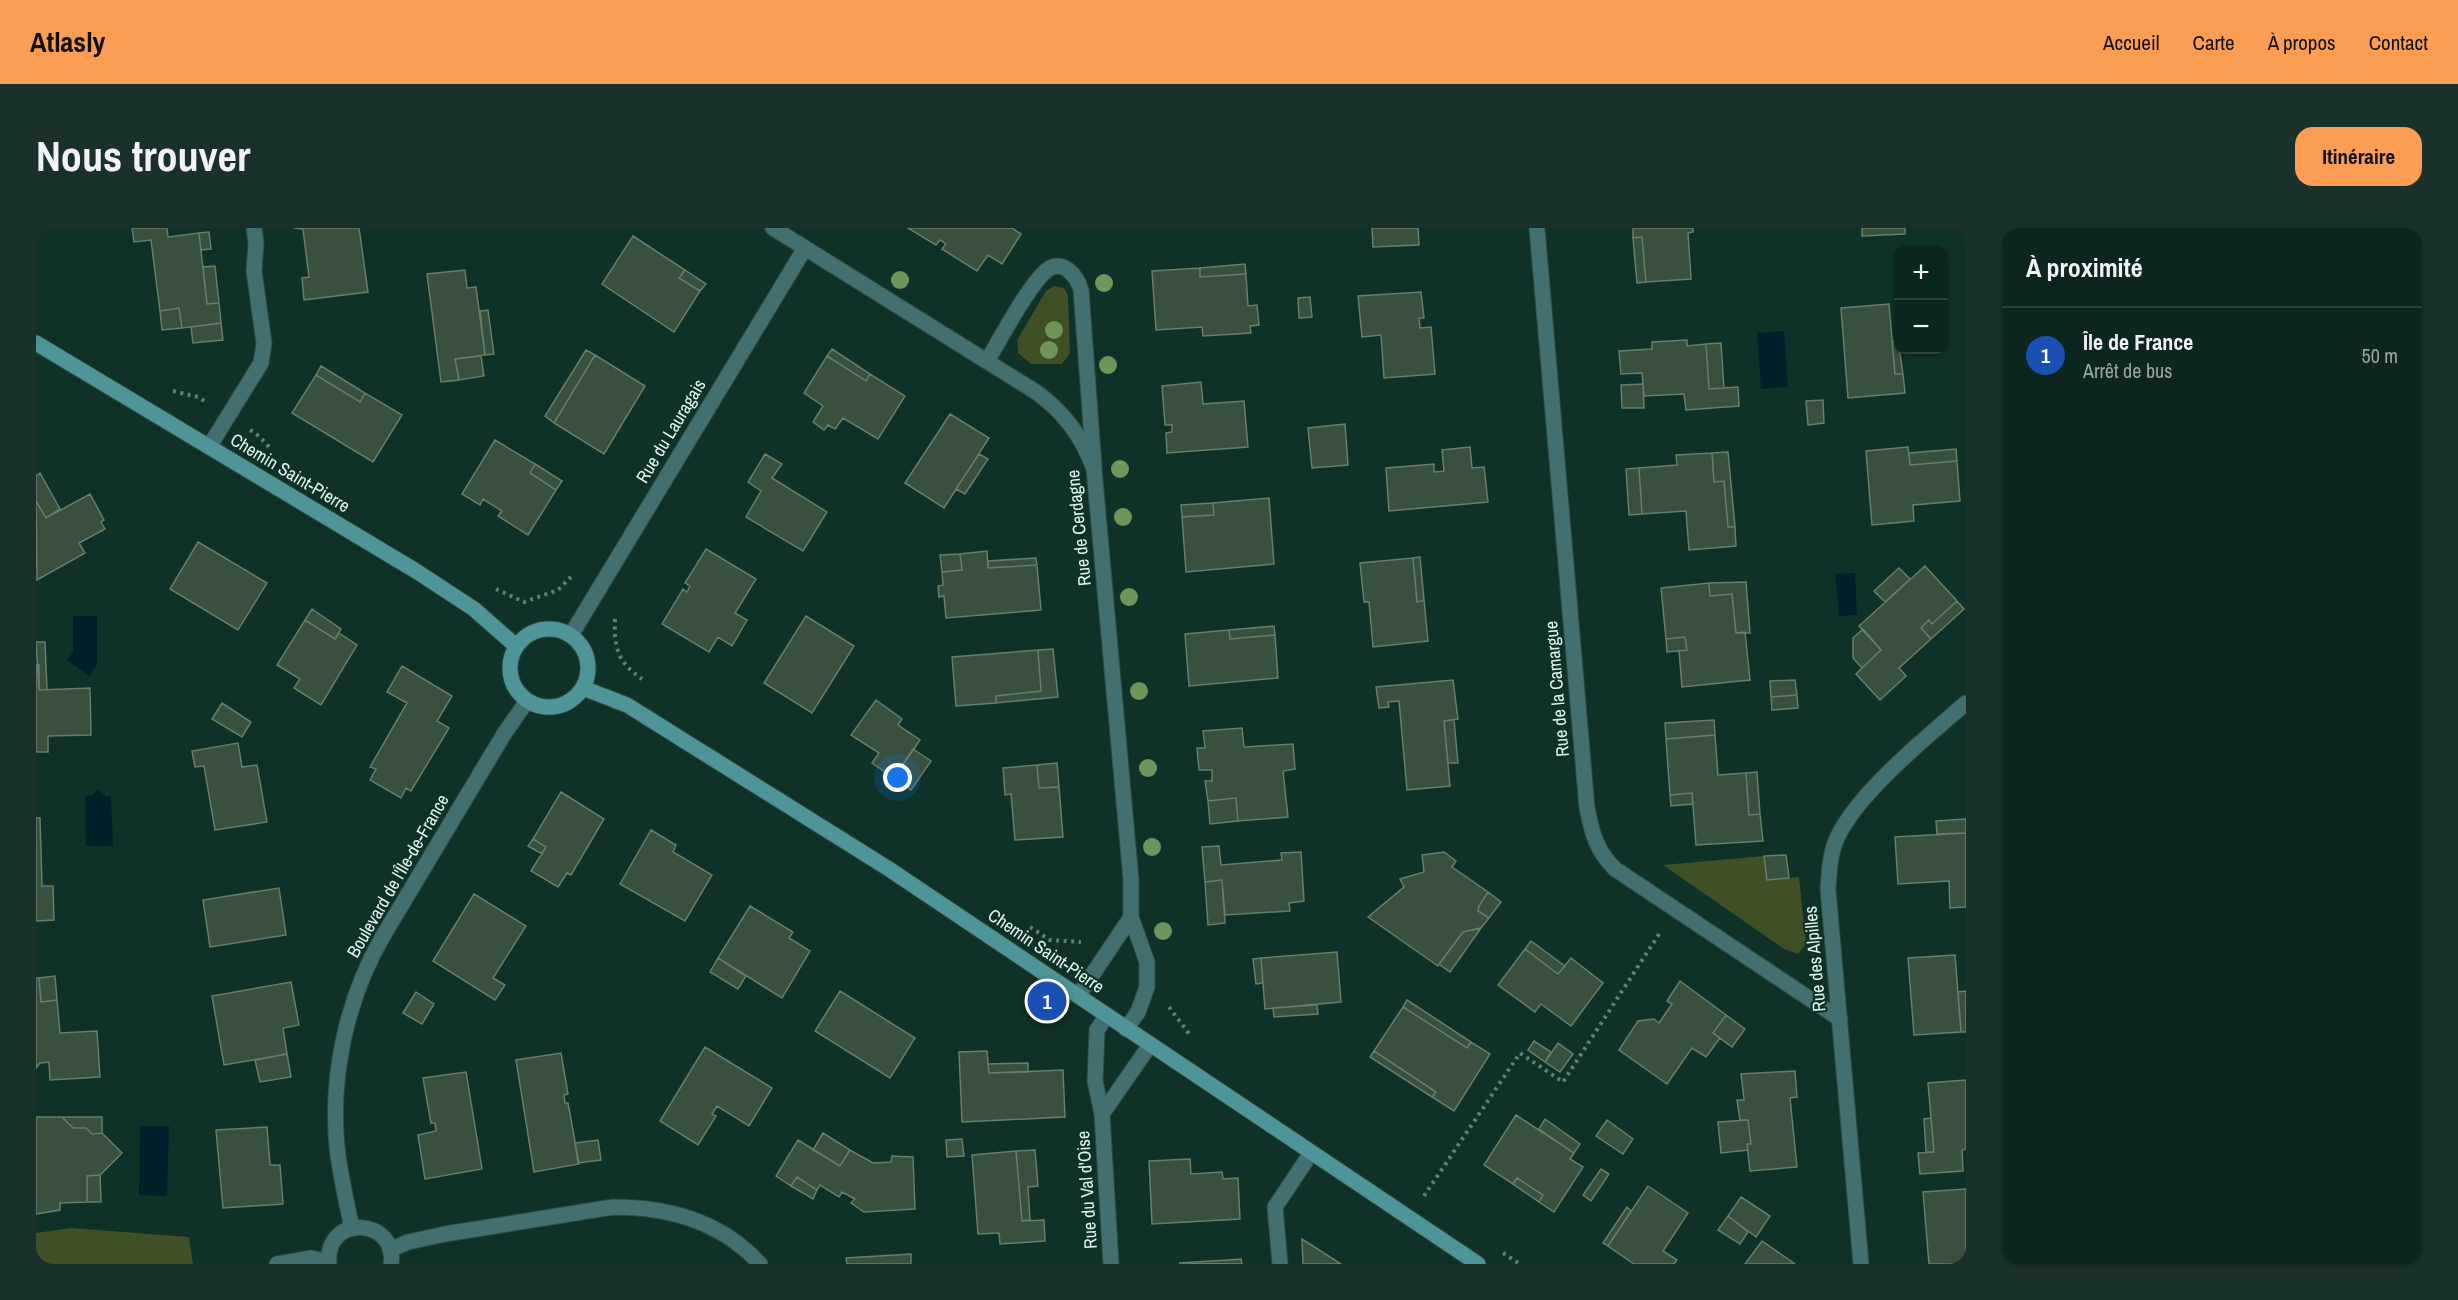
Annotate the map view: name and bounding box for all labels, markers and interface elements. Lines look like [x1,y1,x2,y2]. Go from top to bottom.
text: Atlasly [30,23,105,61]
text: Accueil [2103,28,2160,57]
text: Carte [2193,28,2235,57]
text: À propos [2268,28,2336,57]
text: Contact [2369,28,2428,57]
button: Itinéraire [2295,127,2422,186]
text: Nous trouver [36,128,250,184]
map controls [1894,246,1948,354]
button: + [1894,246,1948,300]
text: À proximité [2026,250,2143,285]
button: − [1894,300,1948,354]
text: Île de France [2083,327,2193,357]
text: 1 [2041,342,2050,369]
text: 50 m [2362,342,2398,369]
text: Arrêt de bus [2083,357,2172,384]
street label: Rue du Lauragais [630,374,712,487]
street label: Chemin Saint-Pierre [226,427,355,518]
street label: Rue de Cerdagne [1060,469,1097,587]
street label: Rue de la Camargue [1538,620,1575,758]
your location [883,763,912,792]
street label: Boulevard de l'Île-de-France [341,789,455,962]
street label: Chemin Saint-Pierre [983,902,1109,999]
street label: Rue des Alpilles [1797,905,1832,1013]
pin: 1 [1028,978,1066,1024]
street label: Rue du Val d'Oise [1070,1130,1103,1250]

